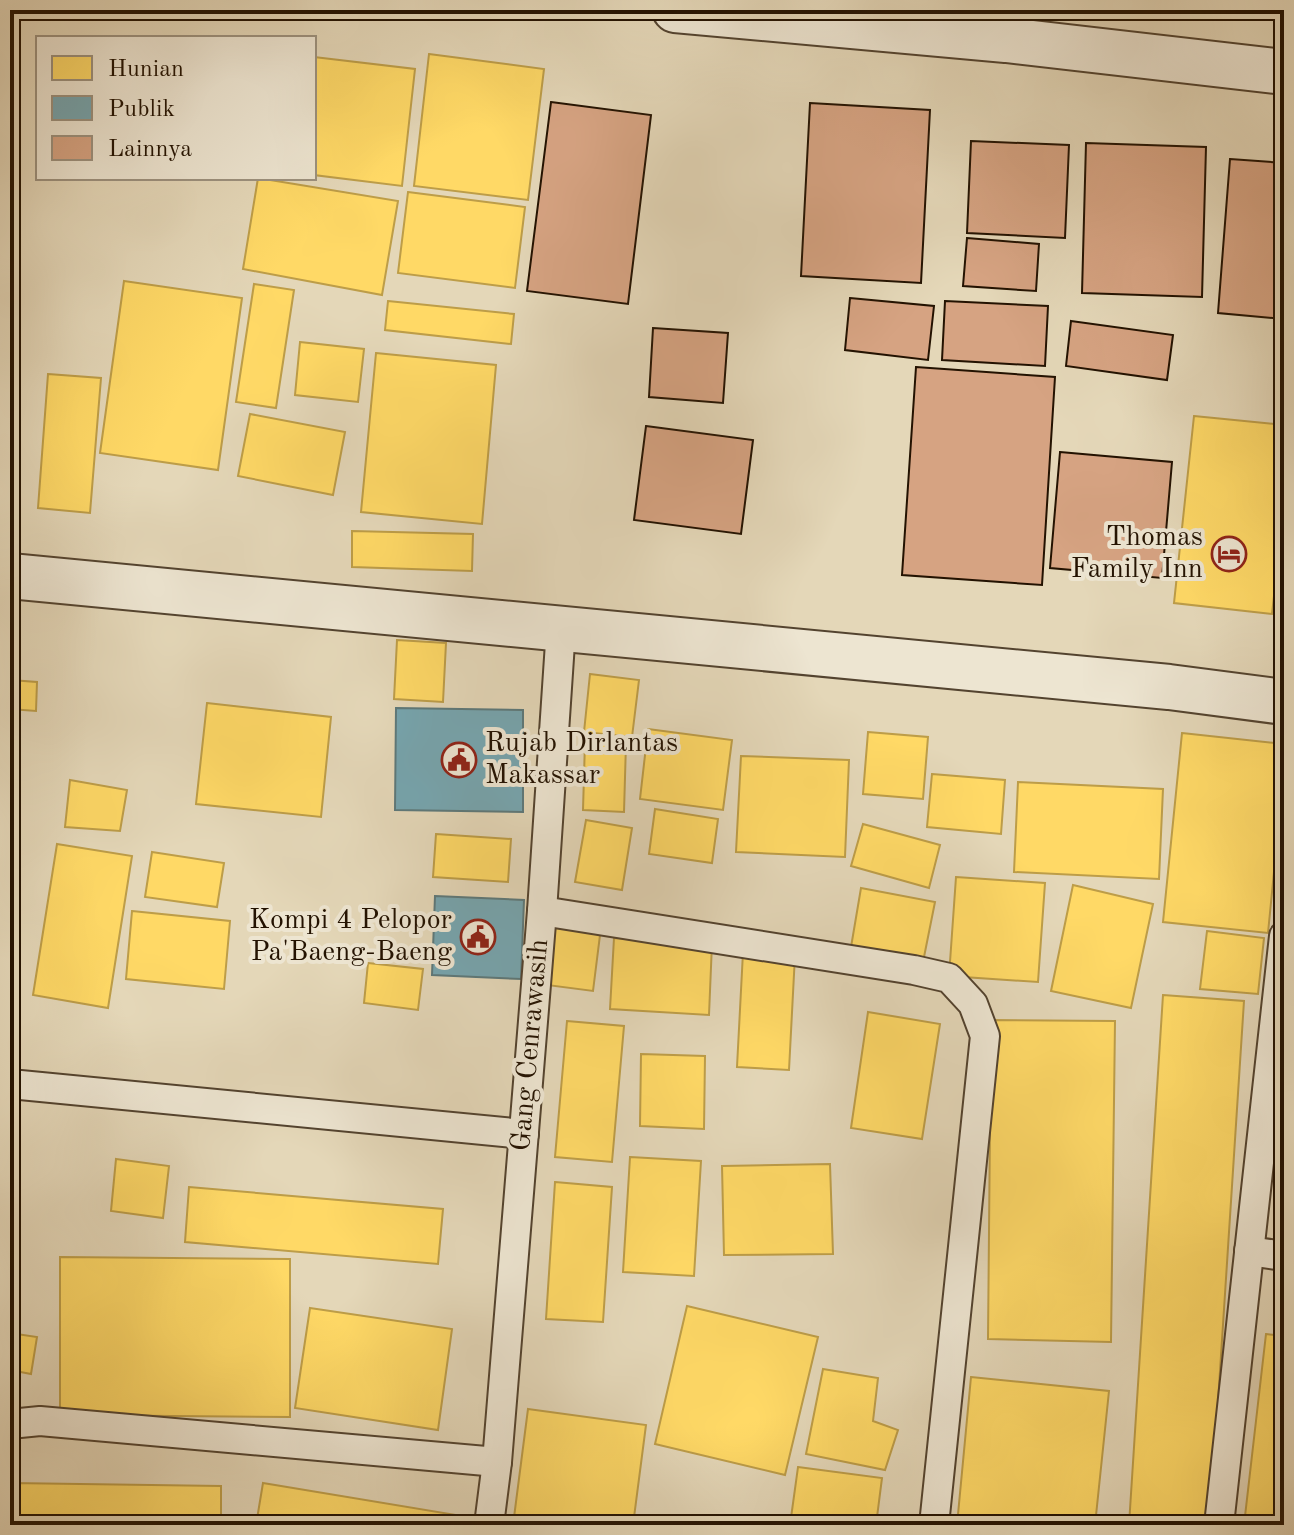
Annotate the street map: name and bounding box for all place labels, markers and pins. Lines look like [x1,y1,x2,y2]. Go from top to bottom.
place label: Thomas Family Inn [1071,524,1203,584]
hotel icon: Thomas Family Inn [1210,535,1248,573]
place label: Rujab Dirlantas Makassar [485,730,678,790]
public building icon: Rujab Dirlantas Makassar [440,741,478,779]
place label: Kompi 4 Pelopor Pa'Baeng-Baeng [249,907,452,967]
public building icon: Kompi 4 Pelopor Pa'Baeng-Baeng [459,918,497,956]

